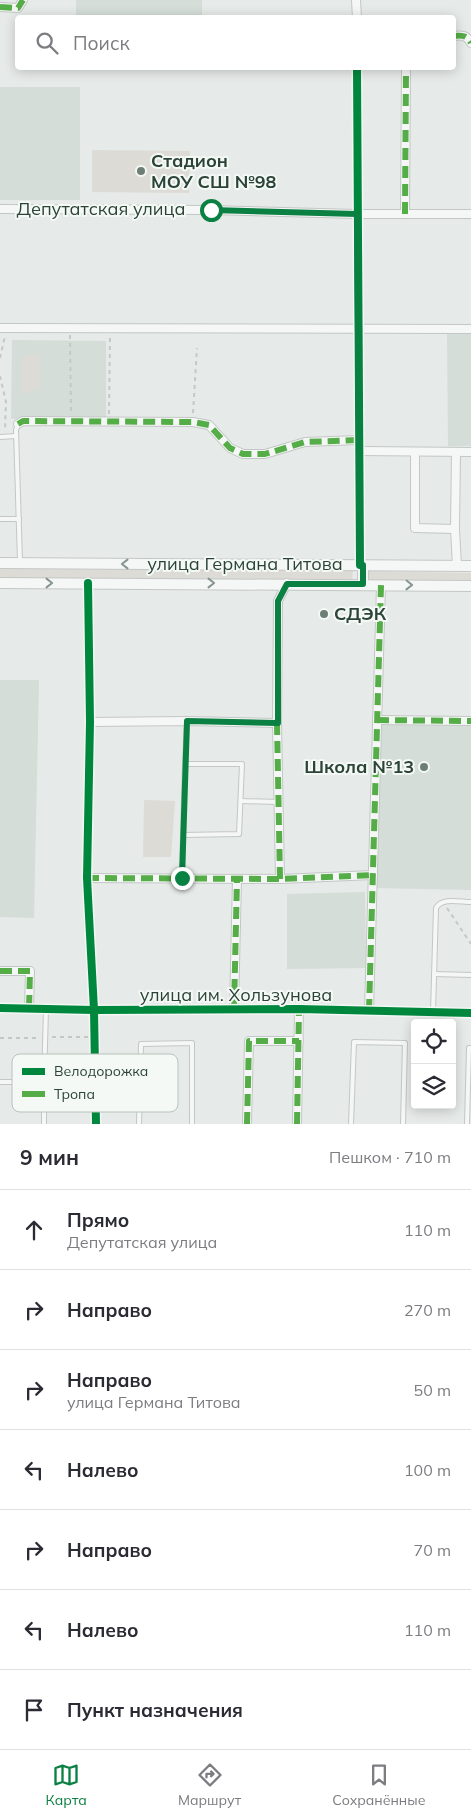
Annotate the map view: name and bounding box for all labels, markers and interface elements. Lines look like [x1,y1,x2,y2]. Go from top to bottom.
search box [15,15,456,70]
icon: search [33,29,61,57]
text: Поиск [73,31,130,55]
place label: Стадион МОУ СШ №98 [151,149,277,193]
marker: Стадион МОУ СШ №98 [135,165,147,177]
street label: Депутатская улица [16,197,186,220]
route start [200,199,223,222]
street label: улица Германа Титова [147,552,343,575]
one-way arrow [121,559,128,569]
one-way arrow [45,578,53,588]
one-way arrow [208,578,215,588]
one-way arrow [405,580,413,590]
place label: СДЭК [334,602,387,625]
marker: СДЭК [318,608,330,620]
place label: Школа №13 [304,755,414,778]
marker: Школа №13 [418,761,430,773]
route end [171,867,194,890]
street label: улица им. Хользунова [140,983,332,1006]
map controls [411,1019,456,1109]
button: locate [411,1019,456,1064]
legend [12,1054,178,1112]
text: Велодорожка [54,1062,148,1080]
button: layers [411,1064,456,1109]
text: Тропа [54,1085,95,1103]
text: 9 мин [20,1144,79,1170]
text: Пешком · 710 m [329,1147,451,1167]
text: Прямо [67,1208,129,1232]
icon: ahead [20,1216,48,1244]
text: 110 m [404,1220,451,1240]
text: Депутатская улица [67,1232,217,1252]
icon: right [20,1296,48,1324]
text: Направо [67,1298,152,1322]
text: 270 m [404,1300,451,1320]
text: Направо [67,1368,152,1392]
icon: right [20,1376,48,1404]
text: 50 m [414,1380,451,1400]
text: улица Германа Титова [67,1392,241,1412]
icon: left [20,1456,48,1484]
text: Налево [67,1458,139,1482]
text: 100 m [404,1460,451,1480]
icon: right [20,1536,48,1564]
text: Направо [67,1538,152,1562]
text: 70 m [414,1540,451,1560]
icon: left [20,1616,48,1644]
text: Налево [67,1618,139,1642]
text: 110 m [404,1620,451,1640]
icon: arrive [20,1696,48,1724]
text: Пункт назначения [67,1698,243,1722]
tab: Карта [46,1761,87,1809]
tab: Маршрут [178,1761,241,1809]
tab: Сохранённые [332,1761,425,1809]

